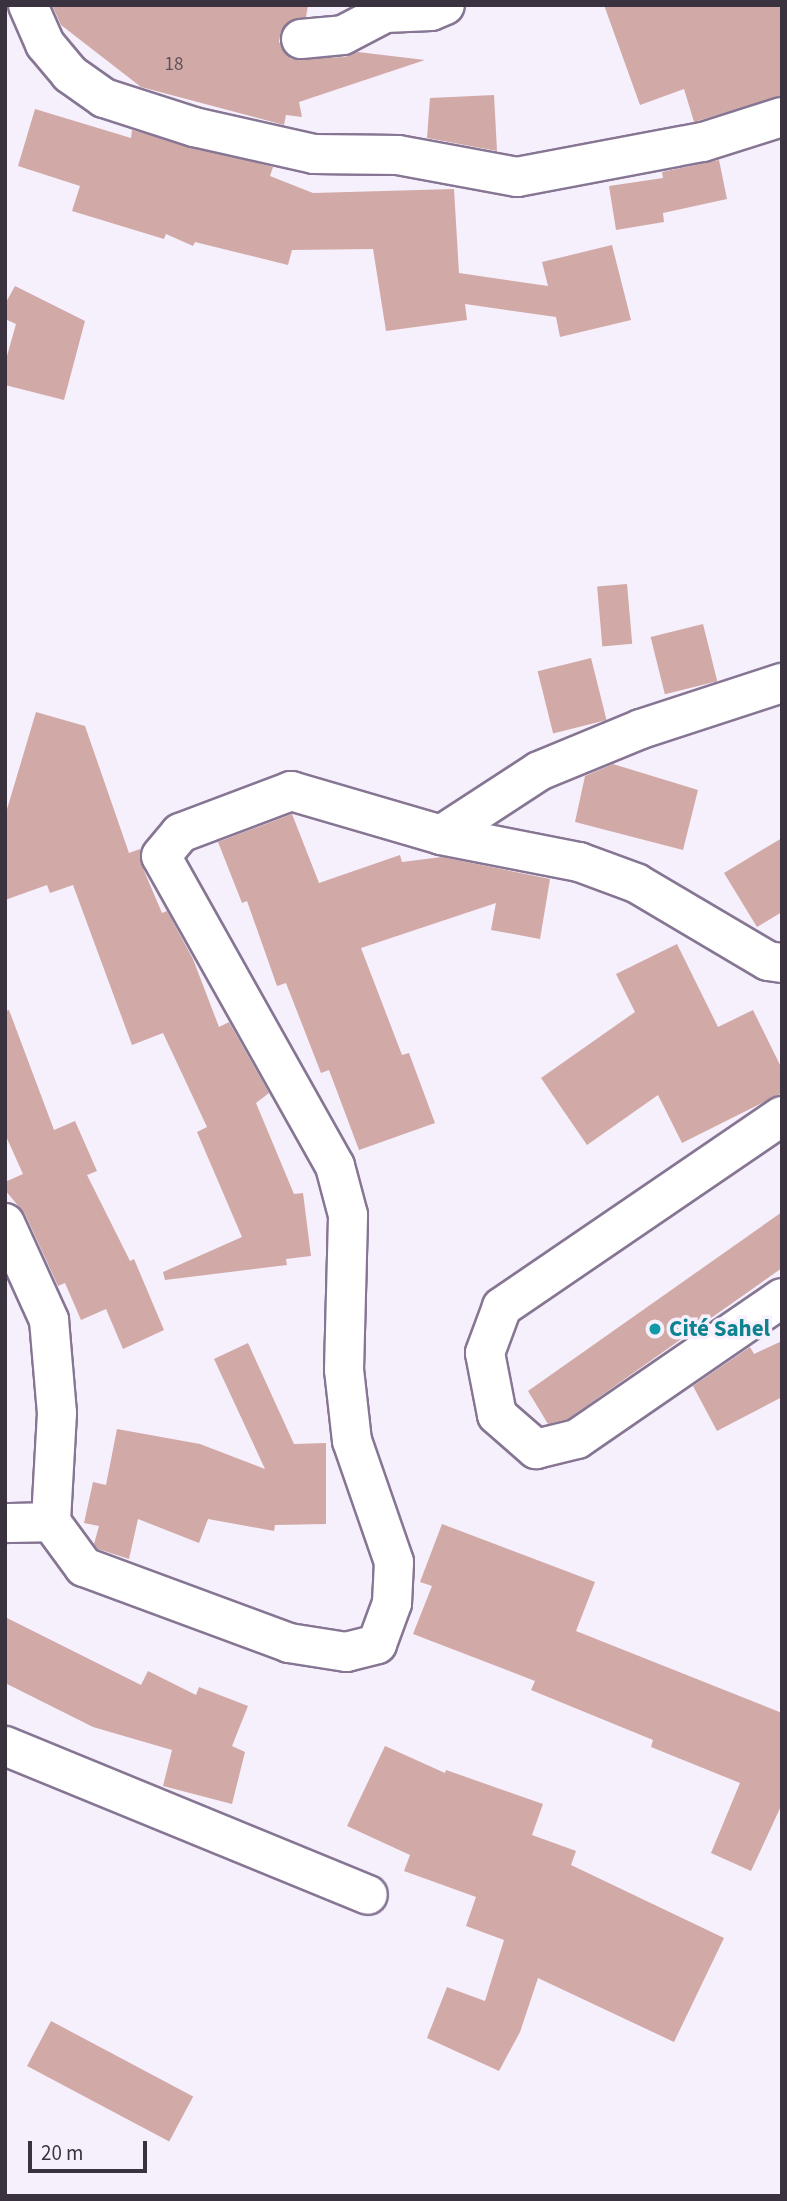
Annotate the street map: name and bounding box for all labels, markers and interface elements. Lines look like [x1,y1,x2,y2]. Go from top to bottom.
house number: 18 [165,54,183,76]
place label: Cité Sahel [669,1315,770,1343]
marker: Cité Sahel [647,1321,663,1337]
scale bar [32,2128,150,2172]
text: 20 m [41,2138,83,2168]

